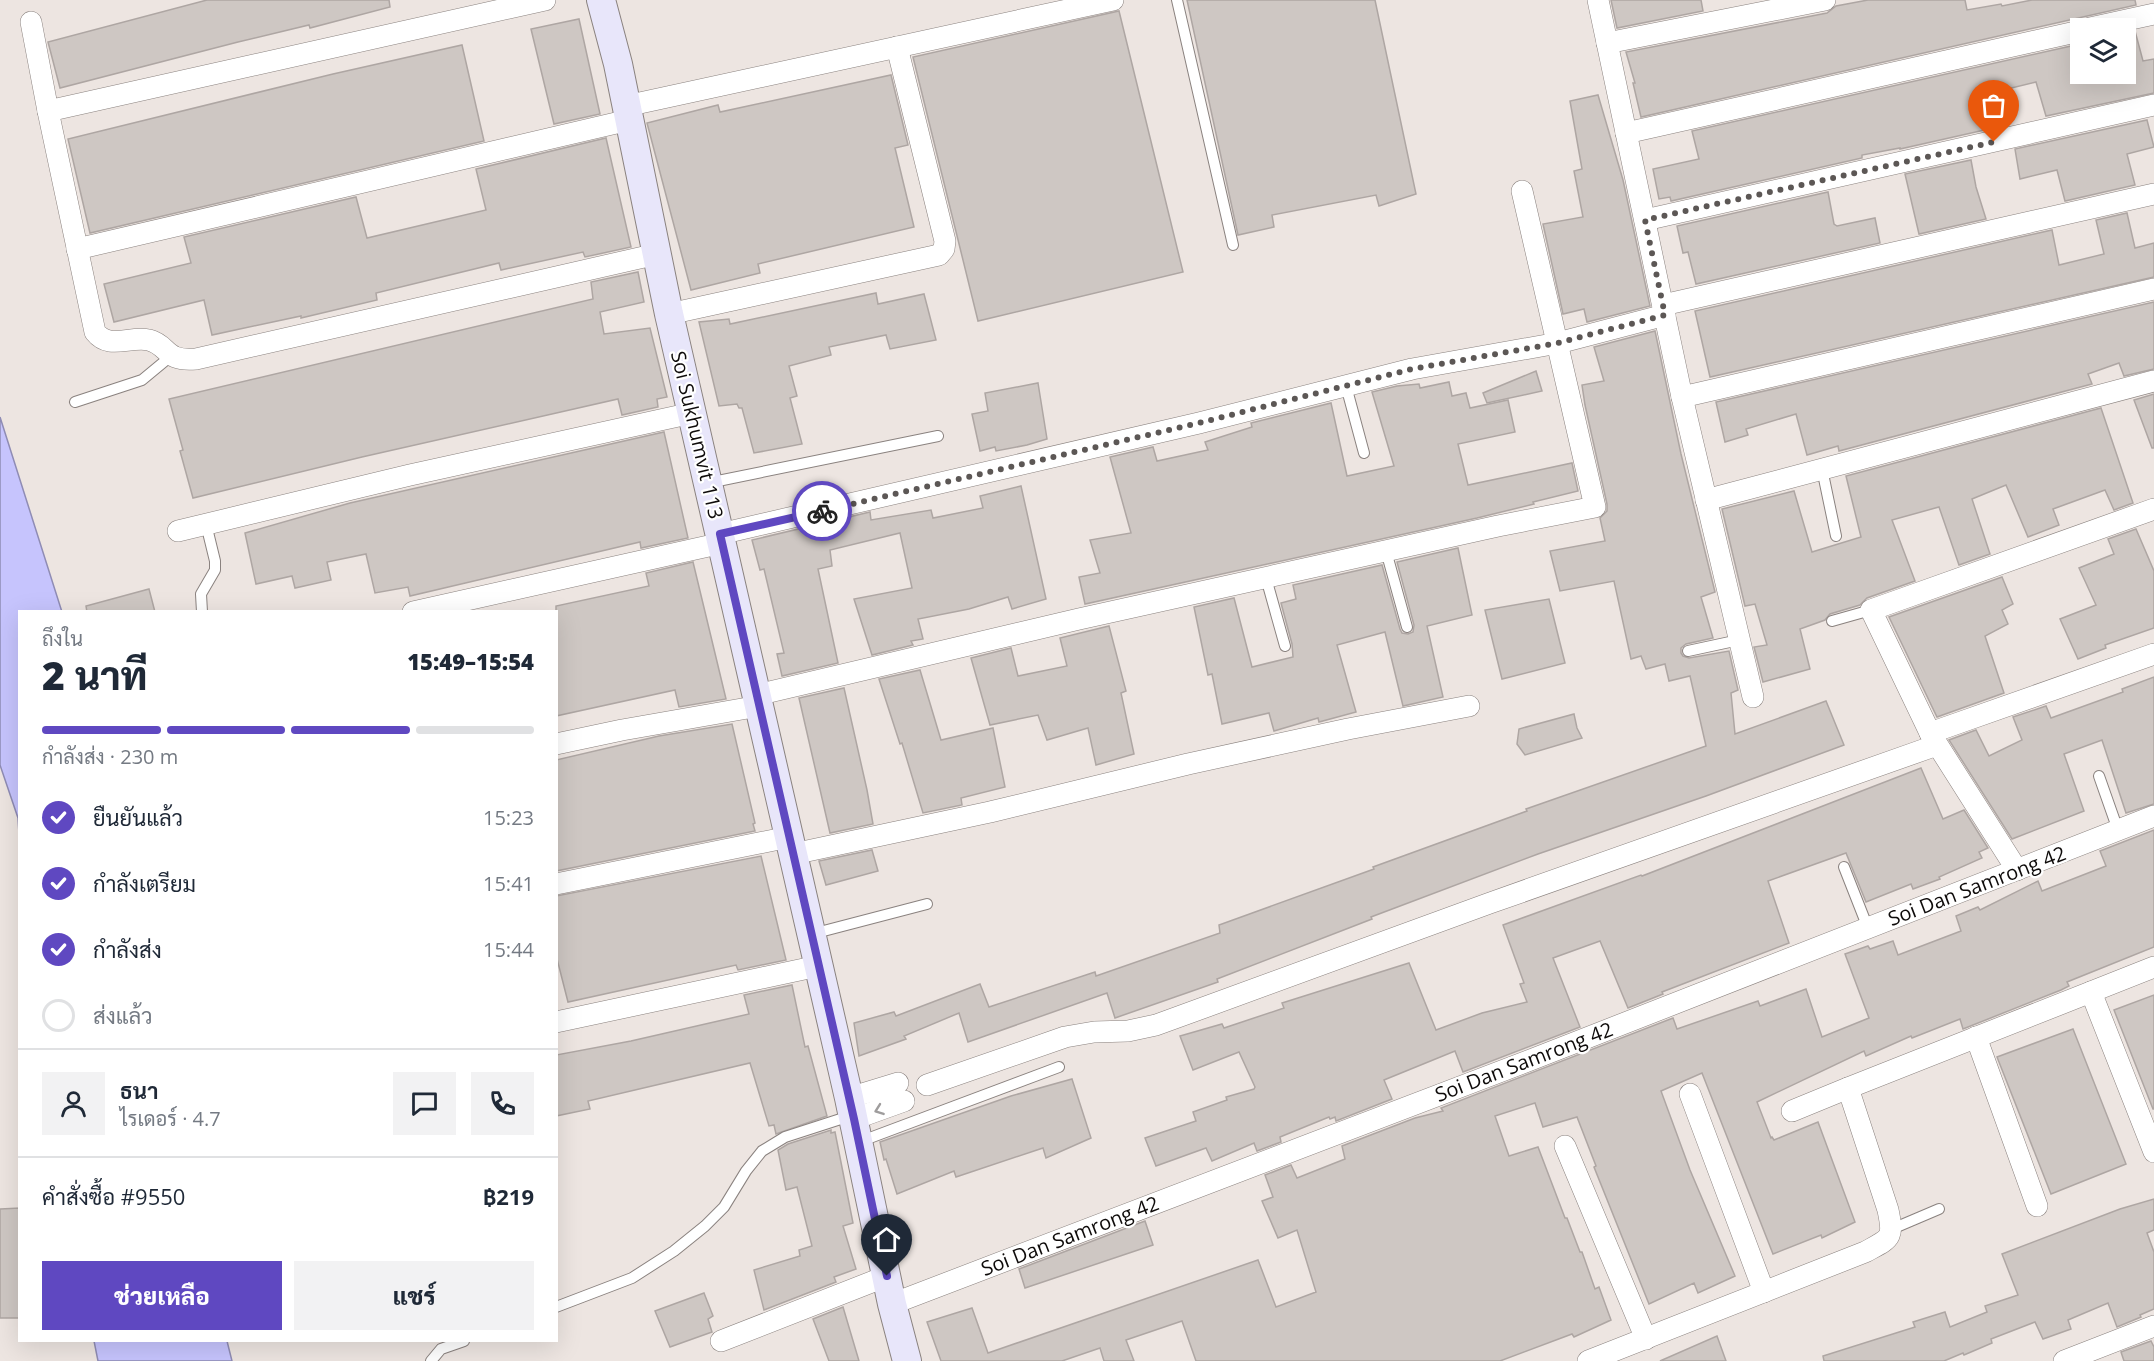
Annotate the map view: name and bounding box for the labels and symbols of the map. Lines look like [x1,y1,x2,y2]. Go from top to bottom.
pin [1968,80,2019,142]
street label: Soi Sukhumvit 113 [665,348,730,522]
courier [792,481,852,541]
street label: Soi Dan Samrong 42 [1884,839,2070,932]
street label: Soi Dan Samrong 42 [1431,1015,1617,1108]
one-way arrow [874,1103,885,1116]
street label: Soi Dan Samrong 42 [977,1189,1163,1282]
pin [861,1214,912,1276]

